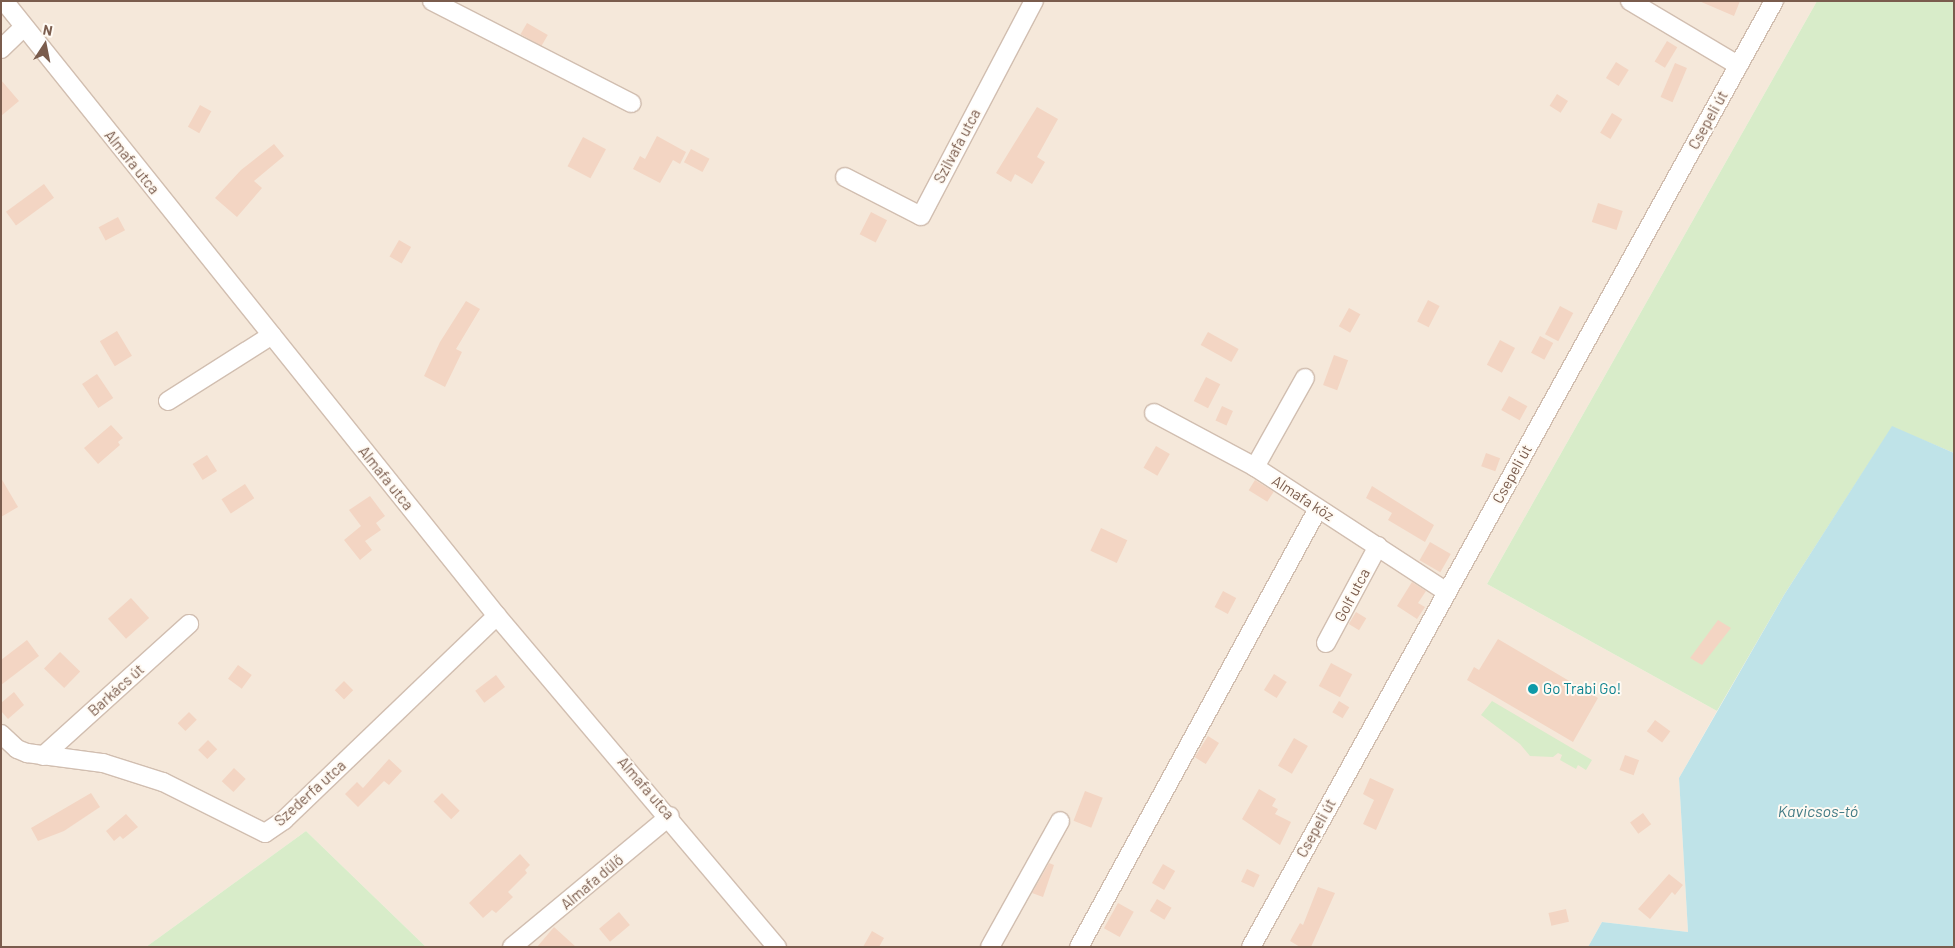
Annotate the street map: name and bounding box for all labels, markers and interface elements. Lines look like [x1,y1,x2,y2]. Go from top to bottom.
north arrow [20,20,70,70]
text: N [42,21,54,39]
street label: Csepeli út [1685,88,1731,152]
street label: Szilvafa utca [930,106,984,186]
street label: Almafa utca [101,126,163,198]
street label: Almafa utca [355,442,417,514]
street label: Csepeli út [1489,442,1535,506]
street label: Almafa köz [1269,471,1337,525]
street label: Golf utca [1330,565,1374,625]
street label: Barkács út [84,660,148,720]
place label: Go Trabi Go! [1543,680,1621,698]
marker: Go Trabi Go! [1527,683,1539,695]
street label: Almafa utca [614,753,678,823]
street label: Szederfa utca [271,756,349,830]
street label: Csepeli út [1293,796,1339,860]
water label: Kavicsos-tó [1778,801,1858,821]
street label: Almafa dűlő [557,851,627,913]

